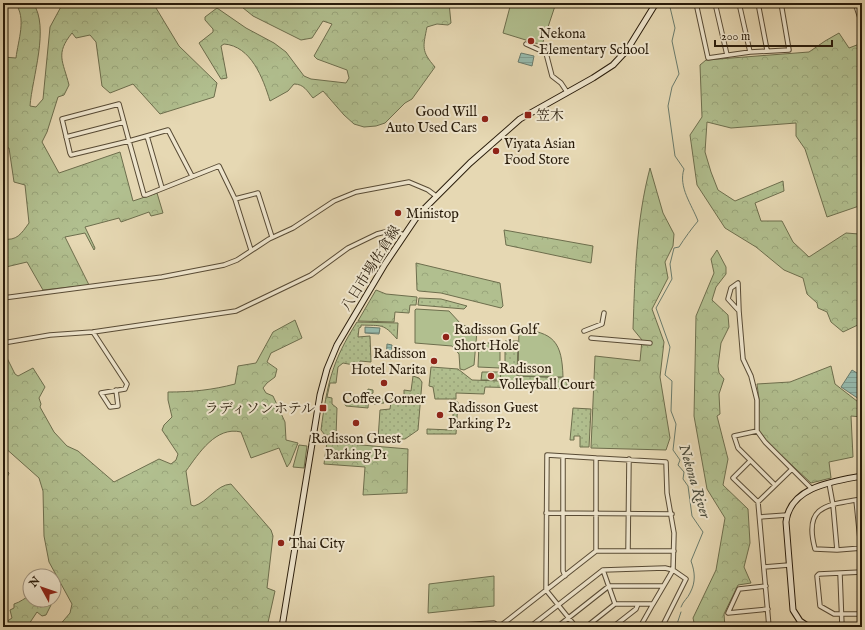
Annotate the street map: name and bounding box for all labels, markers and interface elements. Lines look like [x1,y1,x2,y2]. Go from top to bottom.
scale bar [715,22,832,48]
place label: Nekona Elementary School [539,25,649,59]
text: 200 m [721,29,750,44]
marker: Nekona Elementary School [526,36,536,46]
place label: Good Will Auto Used Cars [384,103,477,137]
place label: 笠木 [536,107,564,125]
marker: 笠木 [523,110,533,120]
marker: Good Will Auto Used Cars [480,114,490,124]
place label: Viyata Asian Food Store [503,135,576,169]
marker: Viyata Asian Food Store [491,146,501,156]
place label: Ministop [406,205,459,223]
marker: Ministop [393,208,403,218]
street label: 八日市場佐倉線 [337,222,404,315]
place label: Radisson Golf Short Hole [454,321,540,355]
marker: Radisson Golf Short Hole [441,332,451,342]
place label: Radisson Hotel Narita [351,345,427,379]
marker: Radisson Hotel Narita [429,356,439,366]
place label: Radisson Volleyball Court [498,360,595,394]
marker: Radisson Volleyball Court [486,371,496,381]
marker: Coffee Corner [379,378,389,388]
place label: Coffee Corner [342,390,426,408]
place label: Radisson Guest Parking P2 [448,399,538,433]
place label: ラディソンホテル [205,400,315,418]
marker: ラディソンホテル [318,403,328,413]
marker: Radisson Guest Parking P2 [435,410,445,420]
marker: Radisson Guest Parking P1 [351,418,361,428]
place label: Radisson Guest Parking P1 [311,430,401,464]
water label: Nekona River [674,442,715,521]
place label: Thai City [289,535,345,553]
marker: Thai City [276,538,286,548]
north arrow [22,568,62,608]
text: N [26,574,44,591]

